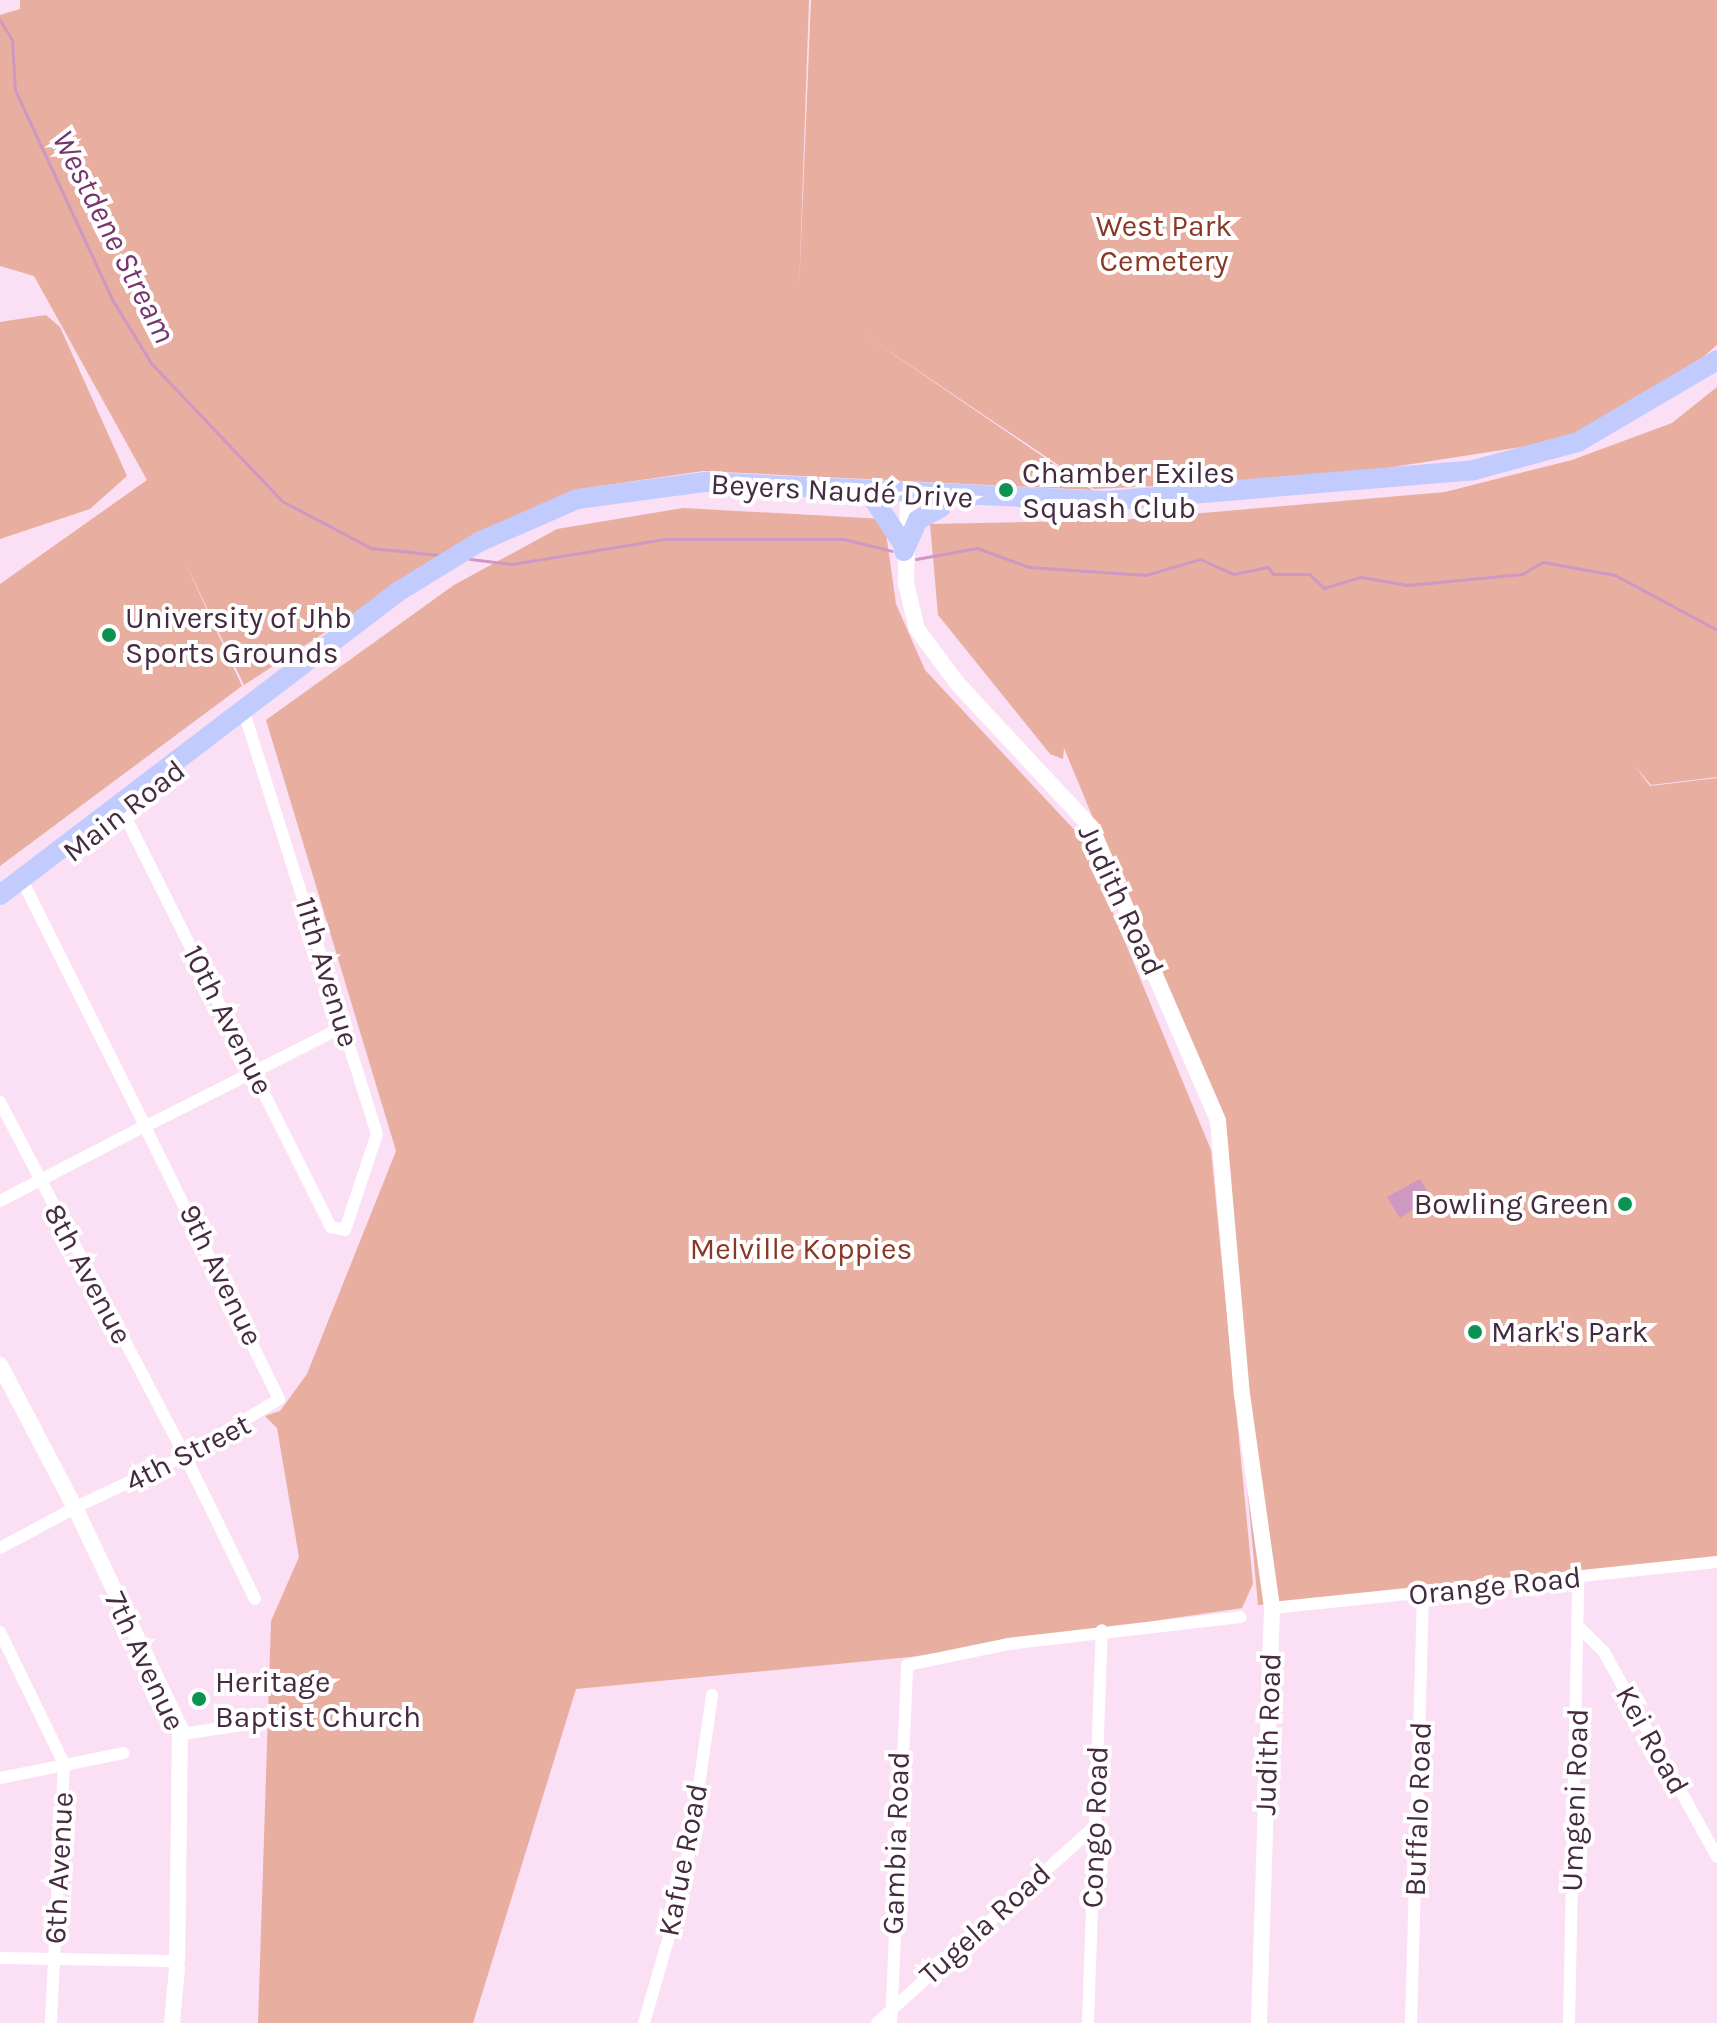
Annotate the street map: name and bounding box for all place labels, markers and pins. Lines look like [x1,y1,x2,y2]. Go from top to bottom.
place label: Chamber Exiles Squash Club [1022,455,1235,526]
marker: Chamber Exiles Squash Club [997,481,1015,499]
place label: University of Jhb Sports Grounds [125,600,352,670]
marker: University of Jhb Sports Grounds [100,626,118,644]
place label: Bowling Green [1414,1186,1609,1222]
marker: Bowling Green [1616,1195,1634,1213]
place label: Mark's Park [1491,1314,1648,1350]
marker: Mark's Park [1466,1323,1484,1341]
place label: Heritage Baptist Church [215,1664,421,1734]
marker: Heritage Baptist Church [190,1690,208,1708]

